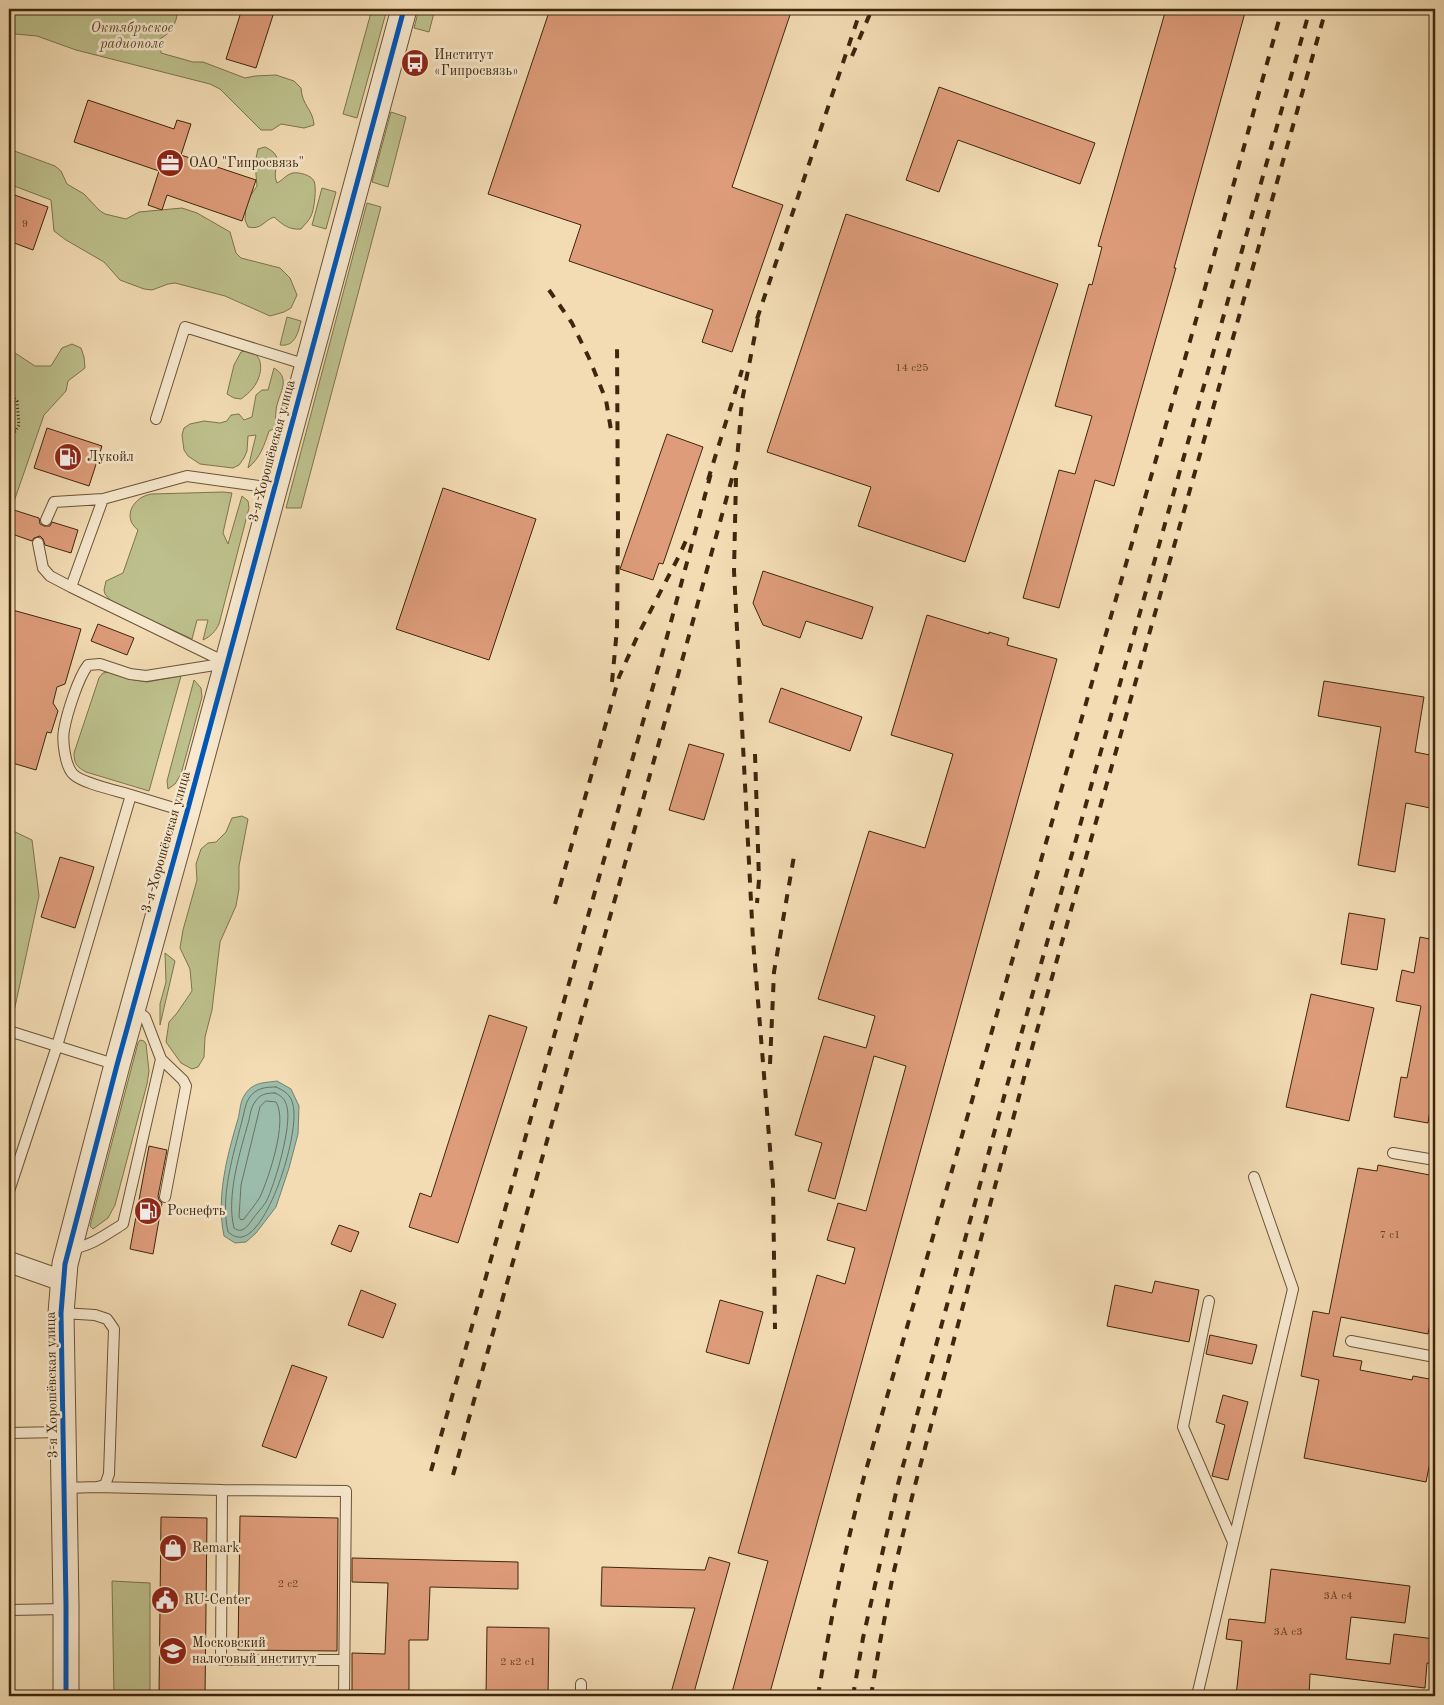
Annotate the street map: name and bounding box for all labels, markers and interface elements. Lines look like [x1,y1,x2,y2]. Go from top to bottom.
park label: Октябрьское радиополе [91,20,174,52]
bus stop icon: Институт «Гипросвязь» [400,48,430,78]
place label: Институт «Гипросвязь» [434,48,519,78]
office icon: ОАО "Гипросвязь" [155,148,185,178]
place label: ОАО "Гипросвязь" [189,156,304,170]
house number: 9 [22,219,28,230]
house number: 14 с25 [895,363,929,374]
street label: 3-я Хорошёвская улица [246,378,298,524]
fuel station icon: Лукойл [53,442,83,472]
place label: Лукойл [87,450,134,464]
street label: 3-я Хорошёвская улица [139,770,193,914]
fuel station icon: Роснефть [133,1196,163,1226]
place label: Роснефть [167,1204,226,1219]
house number: 7 с1 [1380,1230,1400,1241]
street label: 3-я Хорошёвская улица [44,1311,60,1458]
shop icon: Remark [158,1533,188,1563]
place label: Remark [192,1541,240,1555]
house number: 2 с2 [278,1579,298,1590]
public building icon: RU-Center [150,1585,180,1615]
house number: 3А с4 [1323,1591,1353,1602]
place label: RU-Center [184,1593,250,1607]
house number: 3А с3 [1273,1627,1303,1638]
school or university icon: Московский налоговый институт [158,1636,188,1666]
place label: Московский налоговый институт [192,1636,317,1666]
house number: 2 к2 c1 [500,1657,536,1668]

